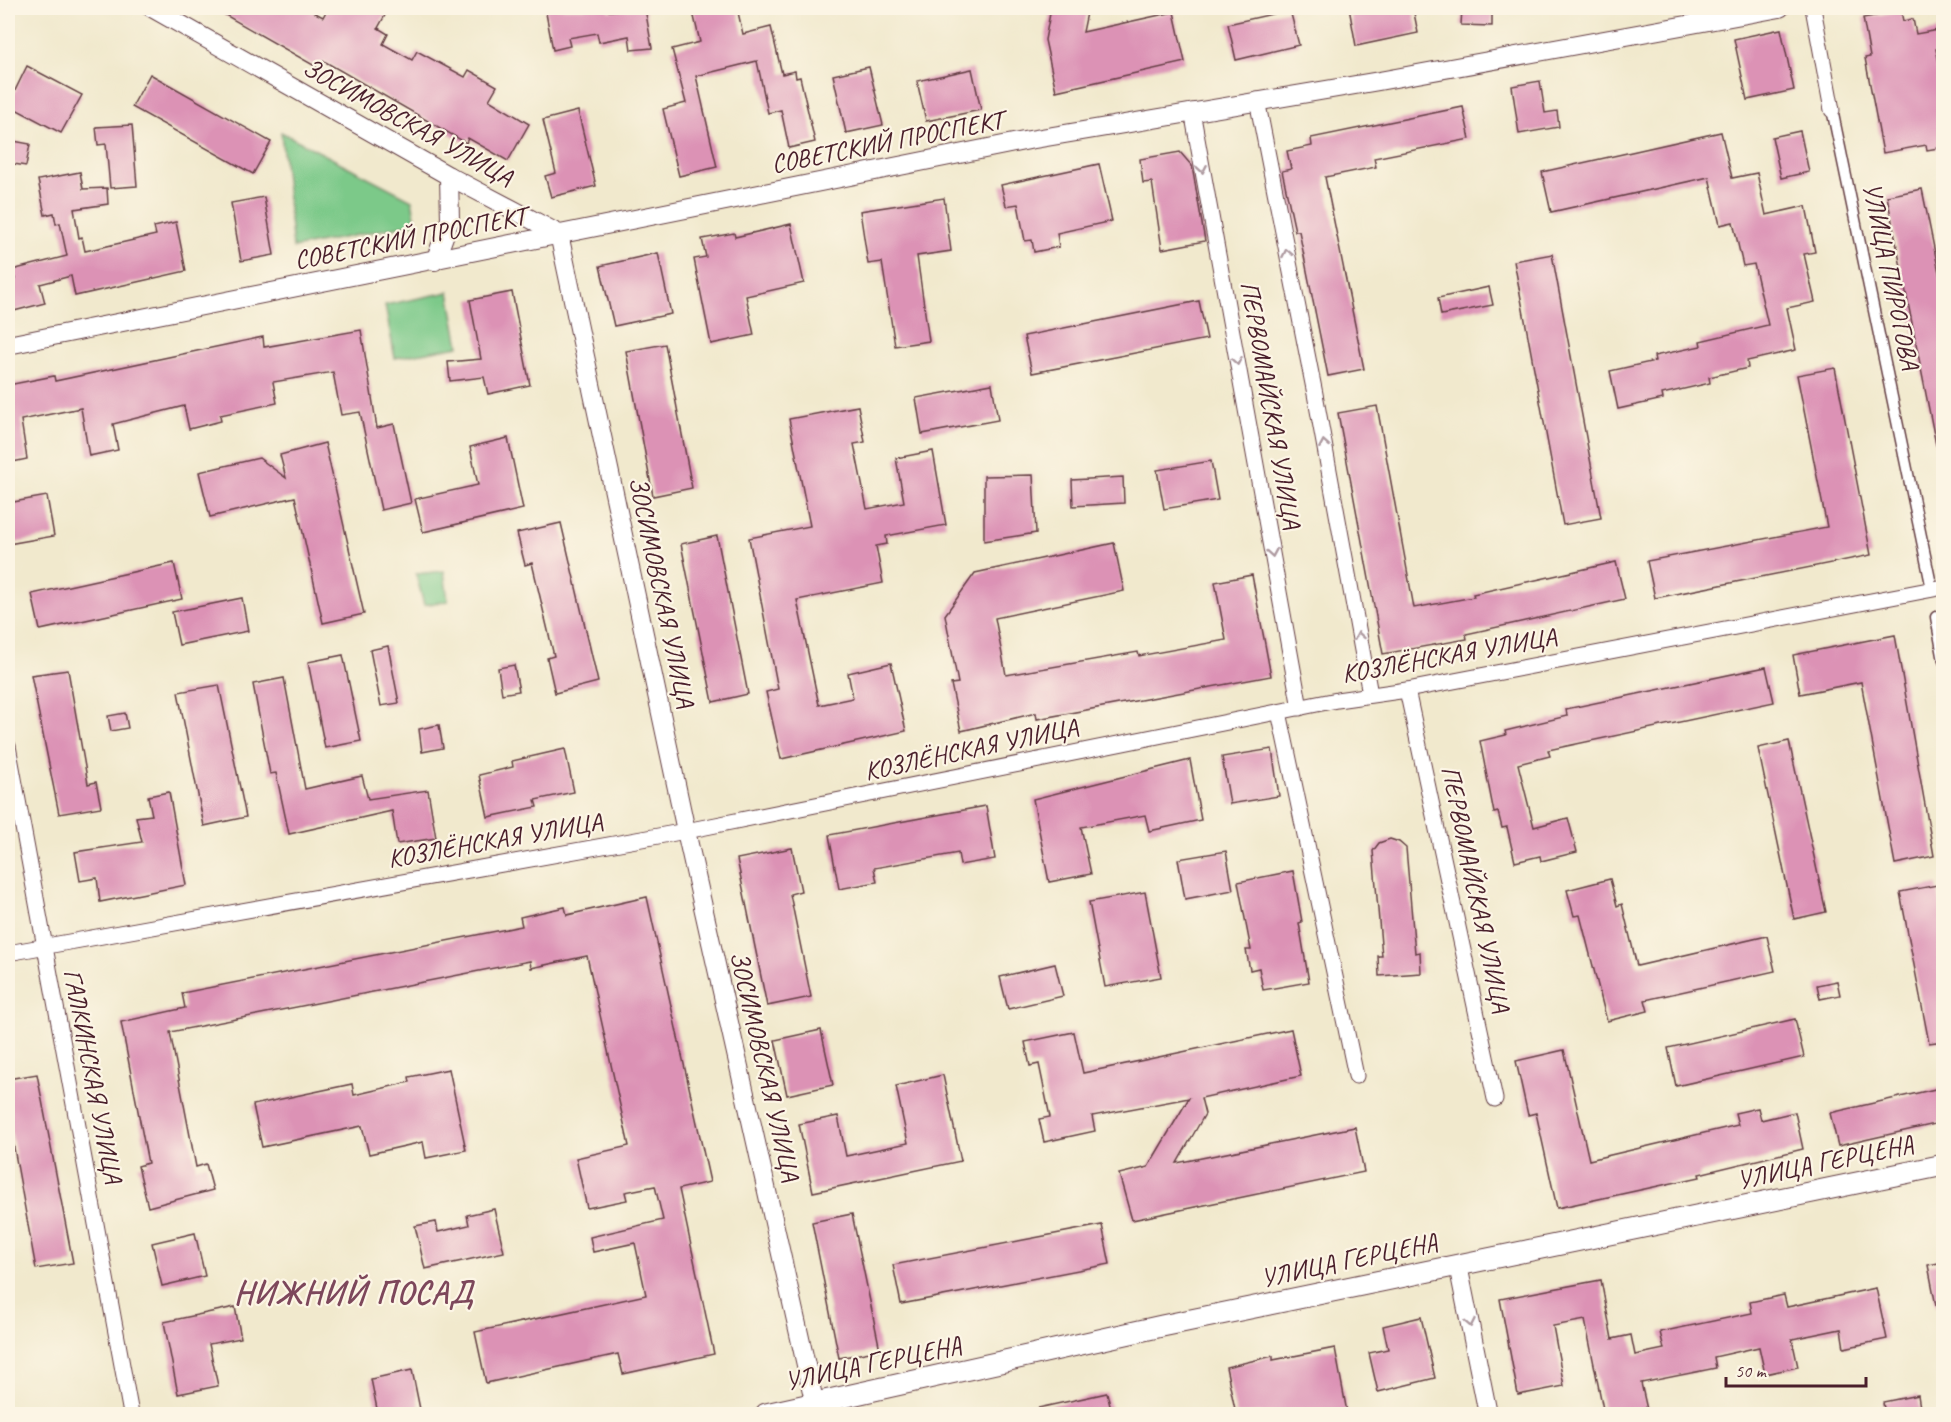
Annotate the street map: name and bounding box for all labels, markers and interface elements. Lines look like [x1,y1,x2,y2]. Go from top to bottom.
street label: ЗОСИМОВСКАЯ УЛИЦА [297,51,520,194]
street label: СОВЕТСКИЙ ПРОСПЕКТ [768,102,1013,181]
one-way arrow [1195,163,1208,173]
street label: УЛИЦА ПИРОГОВА [1855,180,1927,374]
street label: СОВЕТСКИЙ ПРОСПЕКТ [291,198,536,277]
one-way arrow [1281,248,1294,258]
street label: ПЕРВОМАЙСКАЯ УЛИЦА [1233,279,1309,532]
one-way arrow [1230,355,1243,365]
one-way arrow [1318,440,1331,450]
street label: ЗОСИМОВСКАЯ УЛИЦА [621,474,703,711]
one-way arrow [1265,548,1277,557]
street label: КОЗЛЁНСКАЯ УЛИЦА [1339,620,1560,690]
one-way arrow [1353,632,1366,642]
street label: КОЗЛЁНСКАЯ УЛИЦА [861,710,1082,788]
street label: ПЕРВОМАЙСКАЯ УЛИЦА [1434,763,1518,1016]
street label: КОЗЛЁНСКАЯ УЛИЦА [385,805,606,875]
street label: ЗОСИМОВСКАЯ УЛИЦА [722,948,808,1185]
street label: ГАЛКИНСКАЯ УЛИЦА [56,966,130,1188]
street label: УЛИЦА ГЕРЦЕНА [1734,1127,1917,1197]
street label: УЛИЦА ГЕРЦЕНА [1258,1225,1441,1295]
district label: НИЖНИЙ ПОСАД [234,1272,476,1313]
one-way arrow [1463,1317,1476,1327]
street label: УЛИЦА ГЕРЦЕНА [782,1328,965,1398]
scale bar [1726,1350,1866,1388]
text: 50 m [1735,1360,1768,1382]

